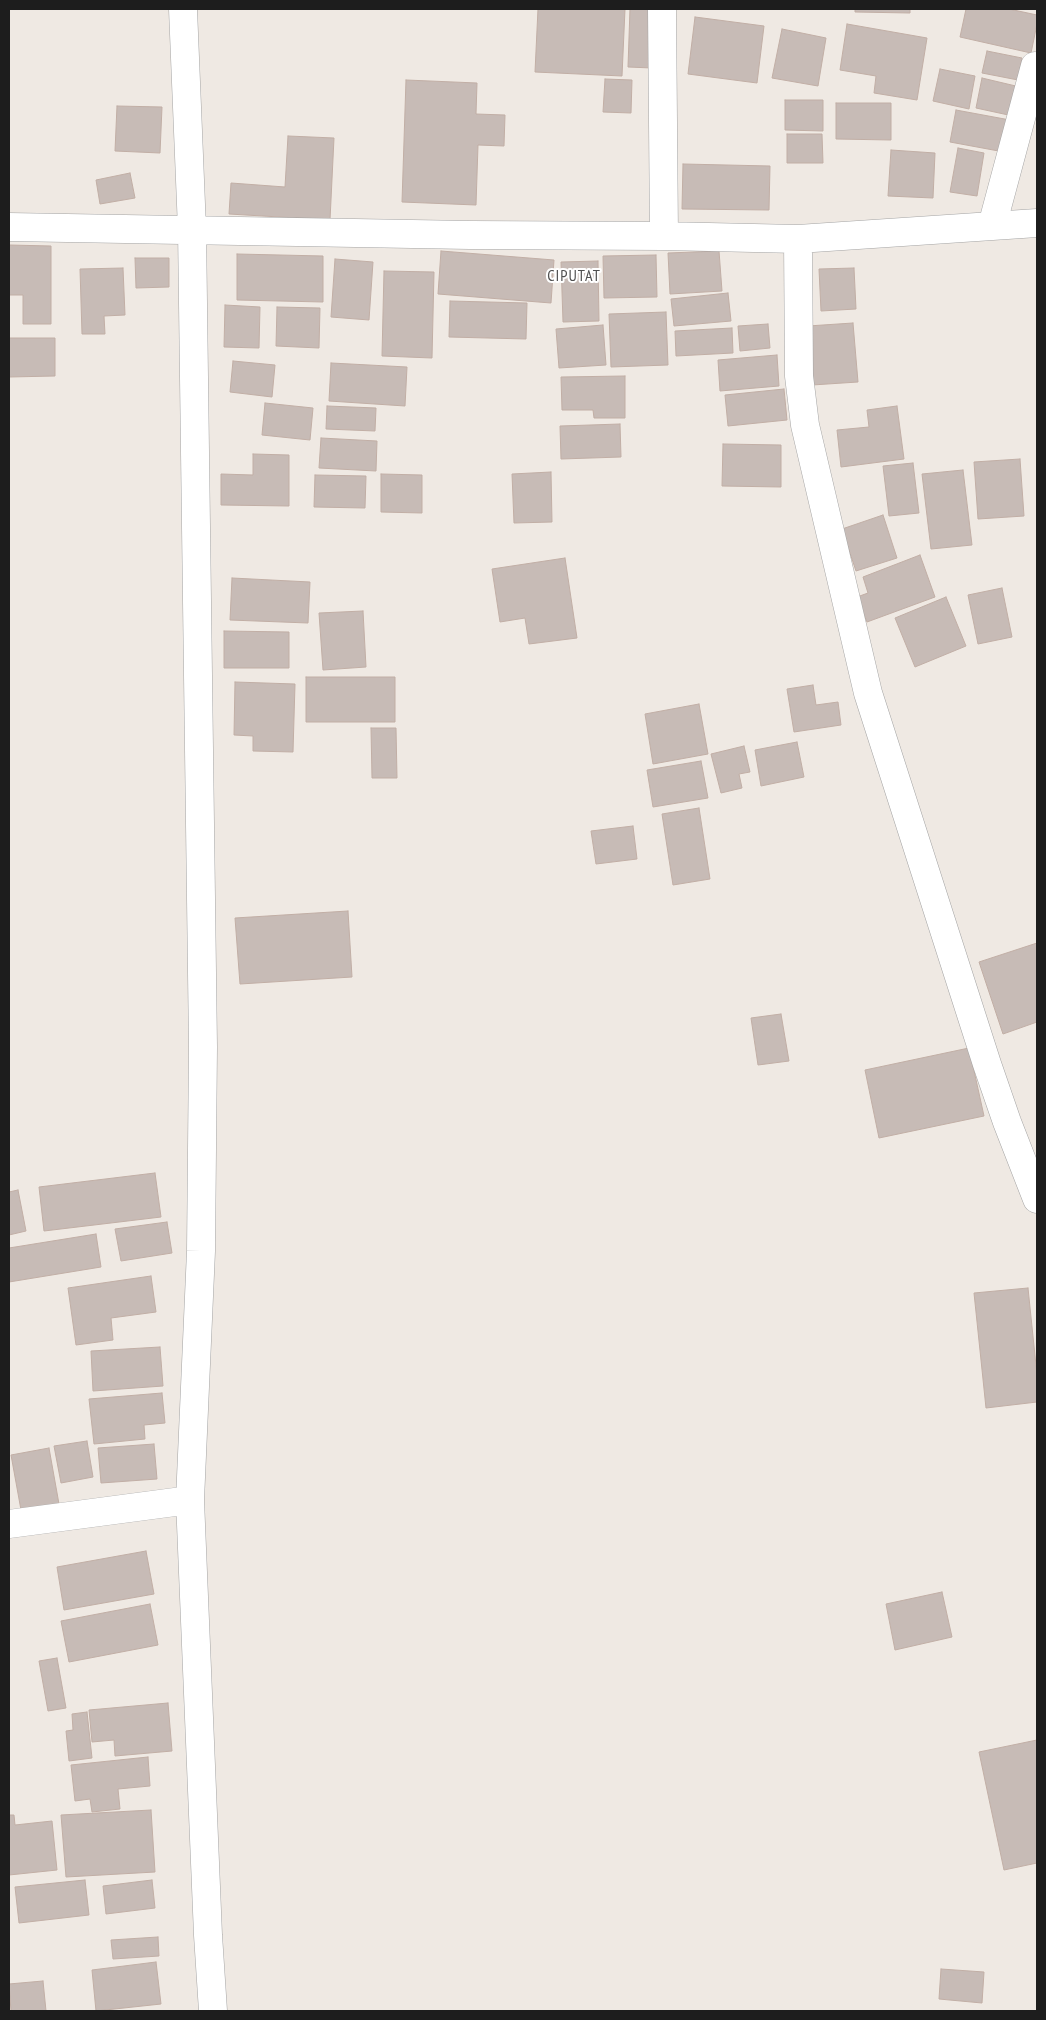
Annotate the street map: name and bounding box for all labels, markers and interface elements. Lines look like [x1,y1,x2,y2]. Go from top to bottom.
district label: CIPUTAT [546,266,602,286]

